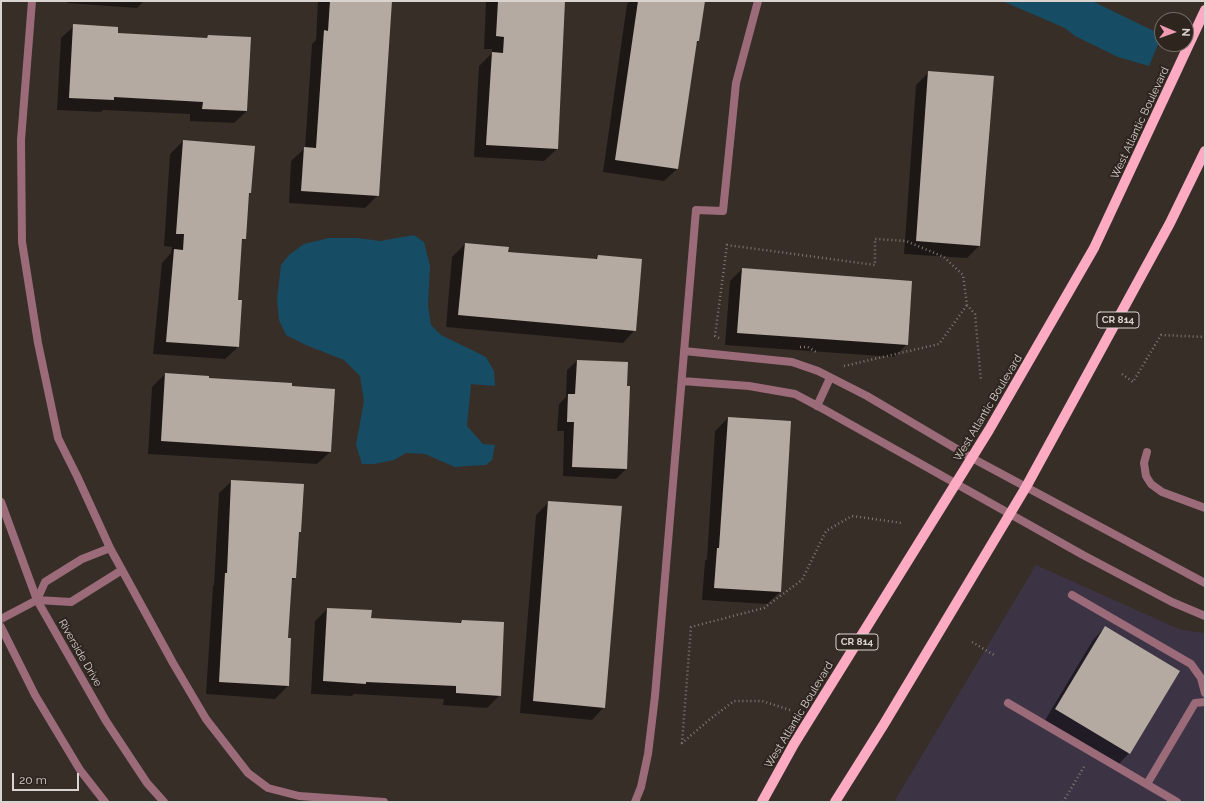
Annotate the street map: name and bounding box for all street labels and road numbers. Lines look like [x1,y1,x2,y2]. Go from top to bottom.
street label: West Atlantic Boulevard [1108,65,1172,181]
road number: CR 814 [1097,312,1139,328]
street label: West Atlantic Boulevard [951,352,1025,464]
street label: Riverside Drive [55,617,105,689]
road number: CR 814 [836,634,878,650]
street label: West Atlantic Boulevard [762,659,836,771]

